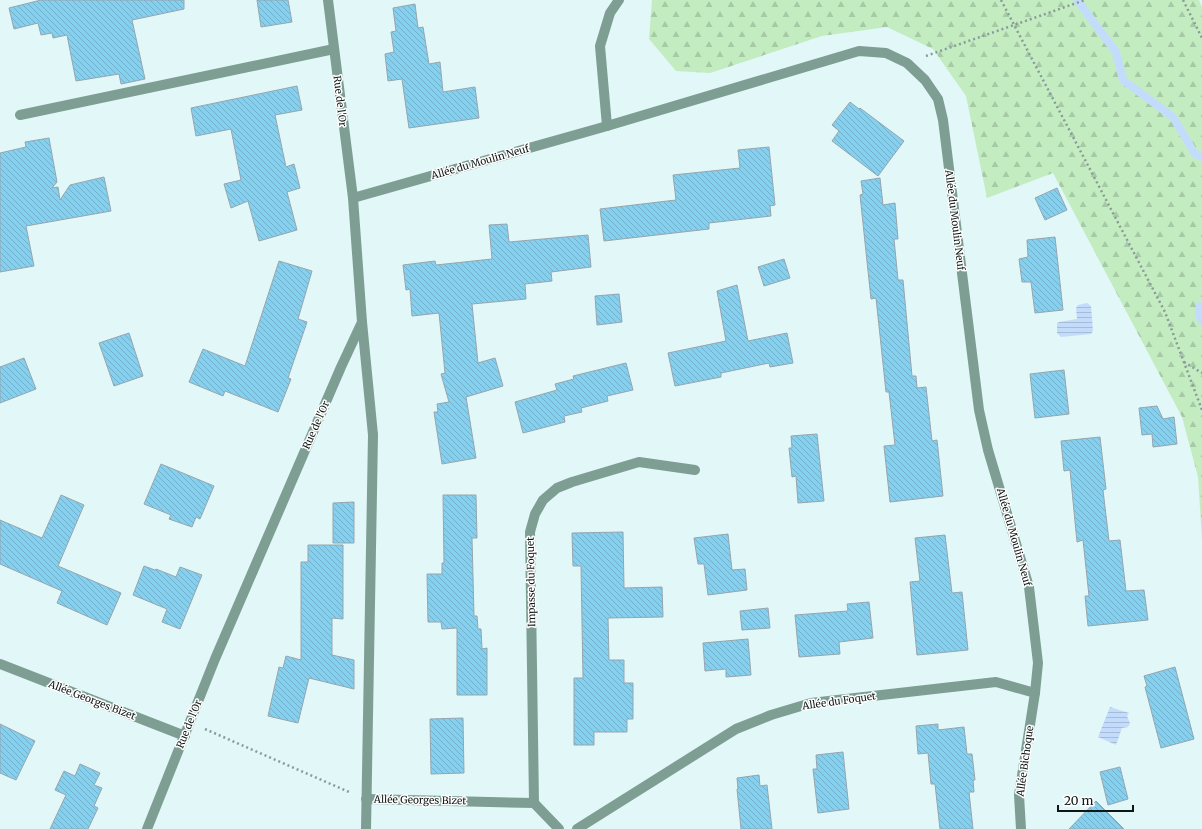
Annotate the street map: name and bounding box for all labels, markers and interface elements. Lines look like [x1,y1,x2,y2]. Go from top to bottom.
street label: Rue de l'Or [330,75,350,128]
street label: Allée du Moulin Neuf [429,141,532,182]
street label: Allée du Moulin Neuf [942,168,968,272]
street label: Rue de l'Or [300,398,333,451]
street label: Allée du Moulin Neuf [994,486,1035,589]
street label: Impasse du Foquet [524,537,538,627]
street label: Allée Georges Bizet [46,677,138,723]
street label: Allée du Foquet [800,689,877,713]
street label: Rue de l'Or [173,697,205,750]
street label: Allée Bichoque [1013,725,1036,798]
scale bar [1058,787,1133,813]
street label: Allée Georges Bizet [373,793,466,807]
text: 20 m [1064,793,1093,808]

